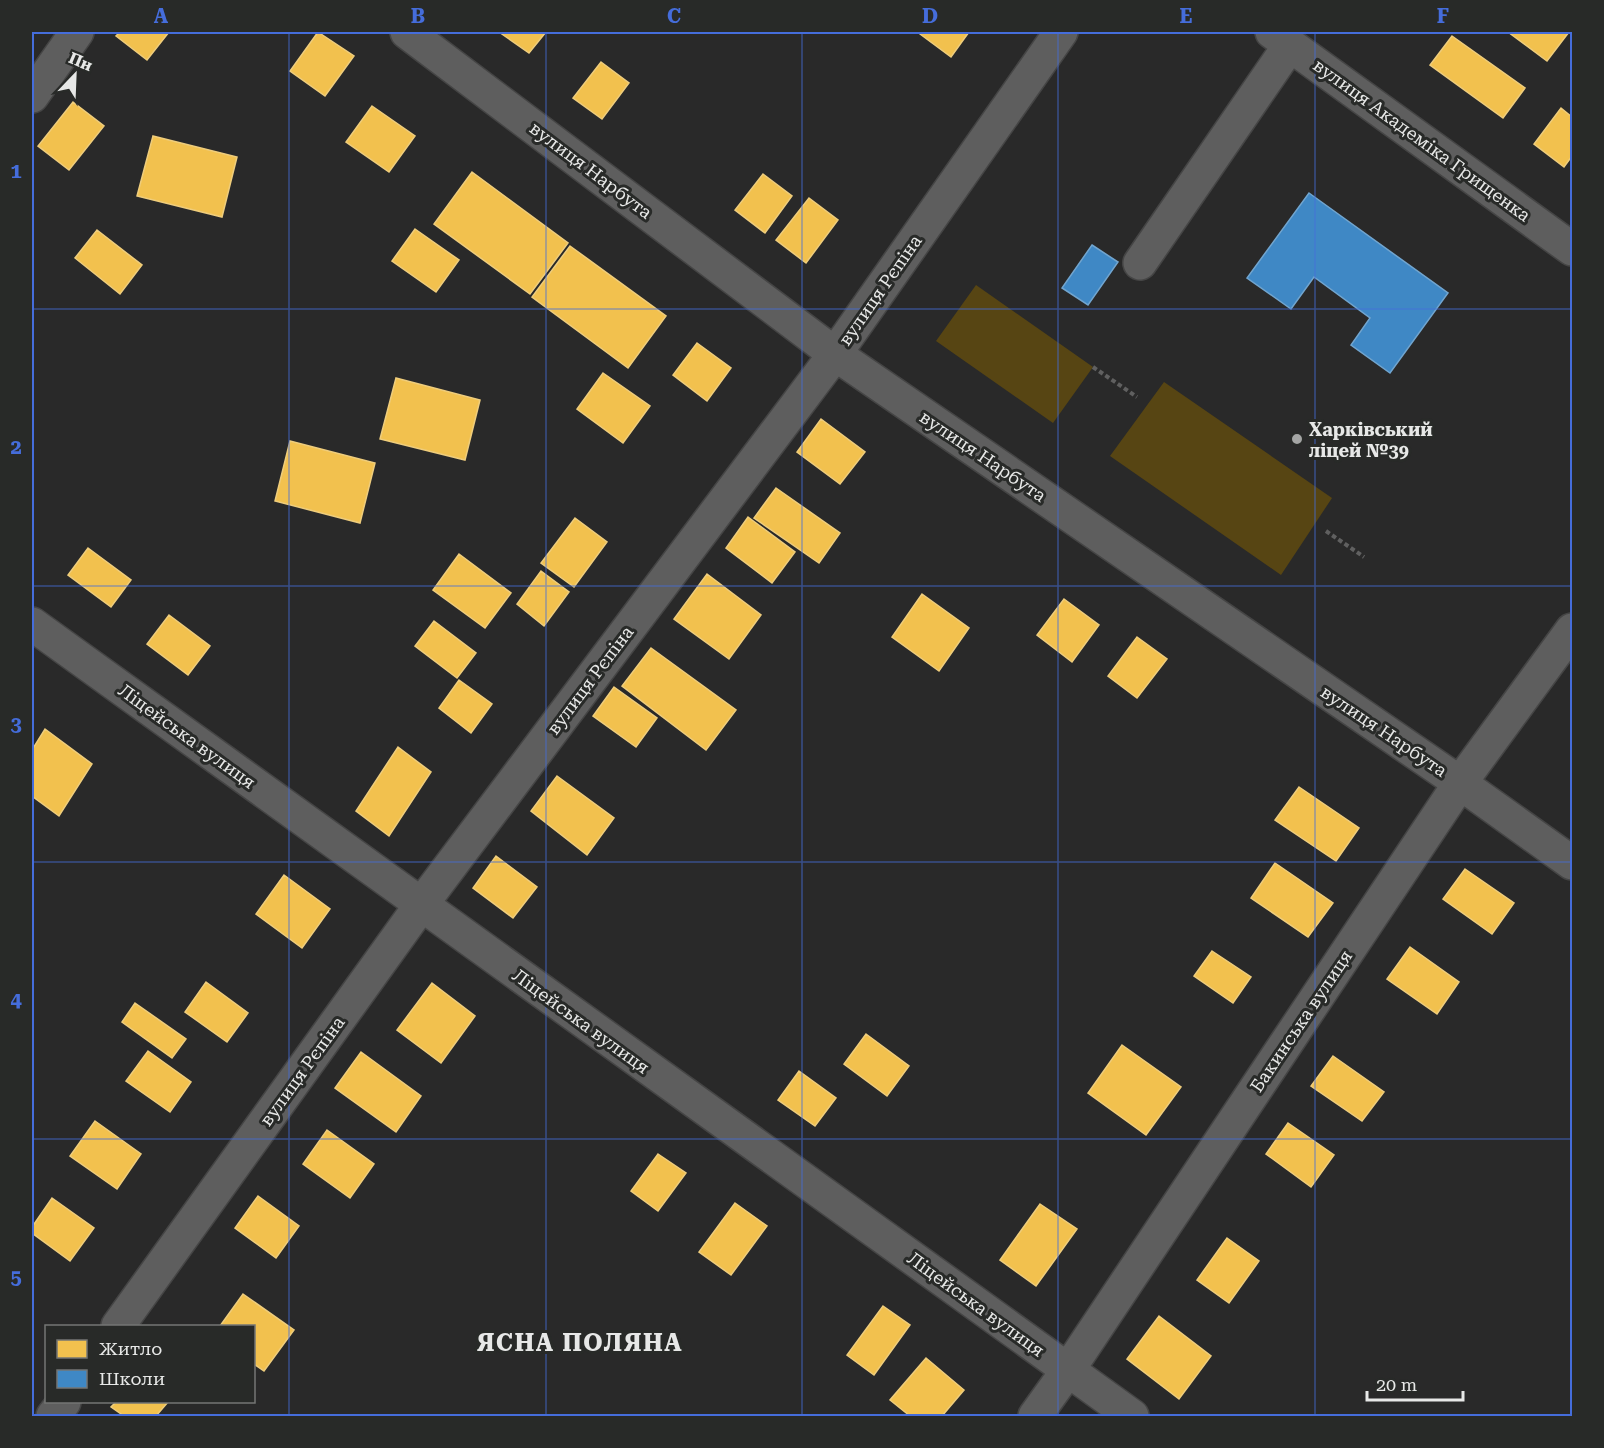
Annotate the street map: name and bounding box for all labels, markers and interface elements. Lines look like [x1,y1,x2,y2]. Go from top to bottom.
text: A [154,4,169,28]
text: B [411,4,425,28]
text: C [667,4,681,28]
text: D [922,4,938,28]
text: E [1180,4,1193,28]
text: F [1437,4,1449,28]
north arrow [45,45,105,105]
text: Пн [66,48,96,75]
street label: вулиця Академіка Грищенка [1309,54,1535,226]
street label: вулиця Нарбута [526,117,656,223]
text: 1 [10,159,22,183]
street label: вулиця Рєпіна [834,230,926,349]
street label: вулиця Нарбута [916,406,1050,506]
place label: Харківський ліцей №39 [1309,419,1433,461]
marker: Харківський ліцей №39 [1290,432,1304,446]
text: 2 [10,435,22,459]
street label: вулиця Рєпіна [542,622,638,738]
street label: Ліцейська вулиця [115,679,259,793]
street label: вулиця Нарбута [1317,681,1451,781]
text: 3 [10,712,22,736]
street label: Бакинська вулиця [1246,946,1356,1096]
street label: Ліцейська вулиця [509,964,653,1078]
text: 4 [10,988,22,1012]
street label: вулиця Рєпіна [255,1012,349,1130]
street label: Ліцейська вулиця [904,1247,1048,1361]
text: 5 [10,1265,22,1289]
legend [45,1325,255,1403]
district label: ЯСНА ПОЛЯНА [477,1329,683,1357]
text: Житло [99,1338,162,1359]
scale bar [1367,1364,1463,1402]
text: Школи [99,1368,165,1389]
text: 20 m [1376,1374,1417,1395]

